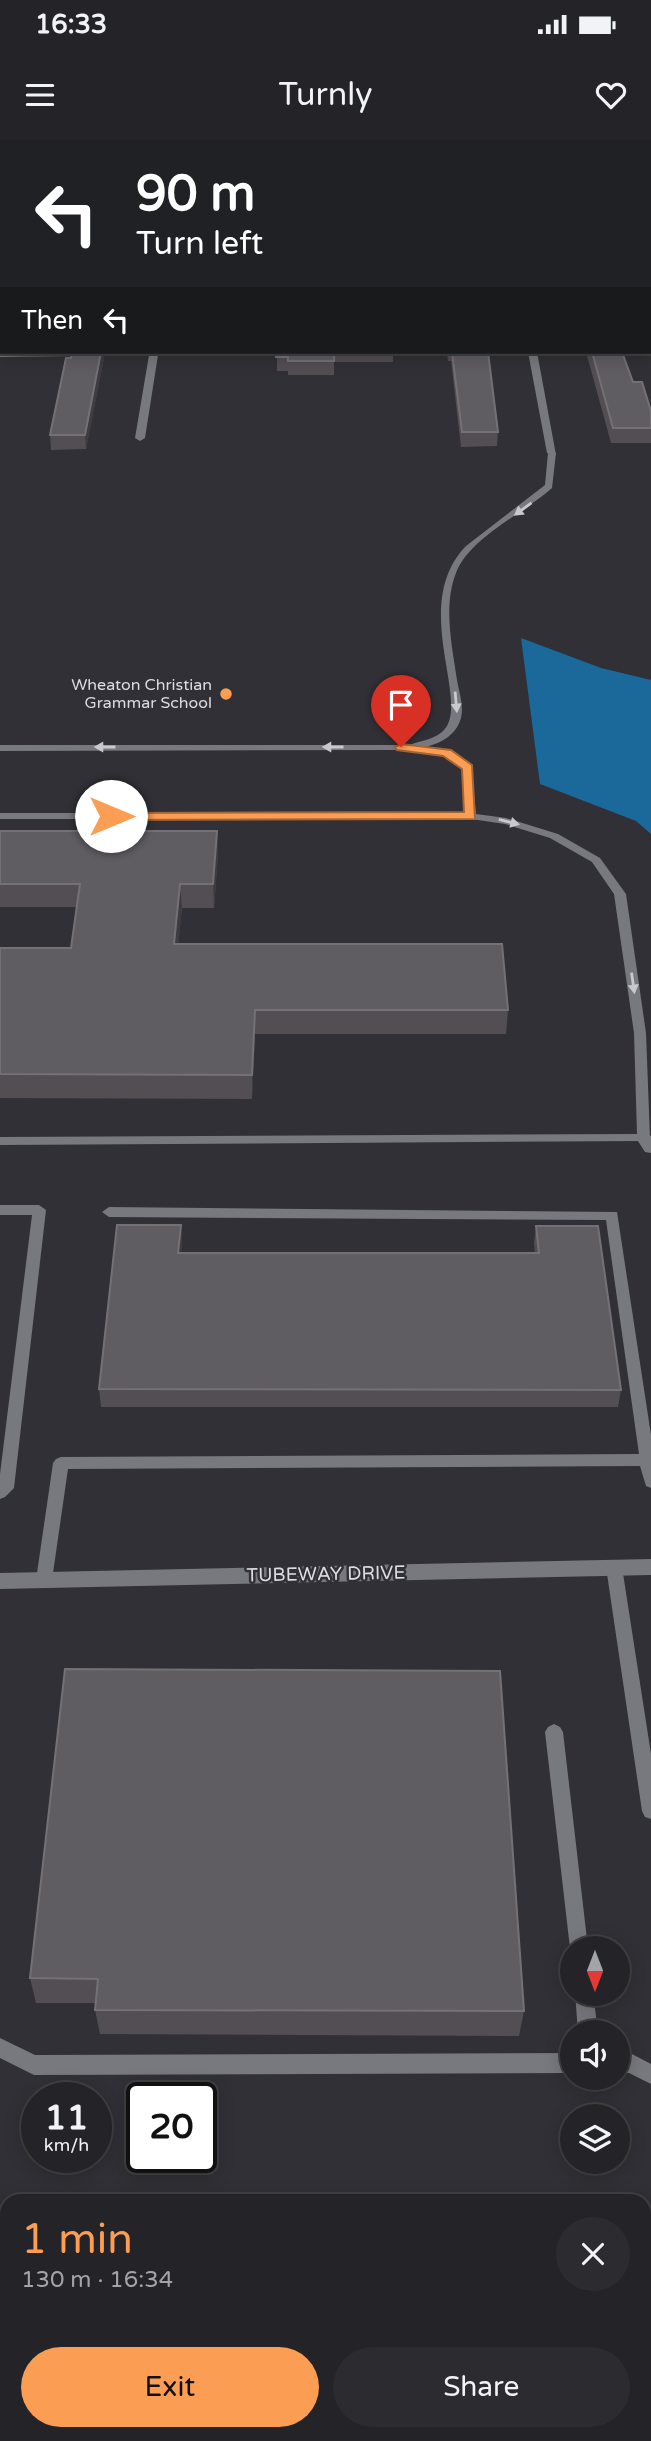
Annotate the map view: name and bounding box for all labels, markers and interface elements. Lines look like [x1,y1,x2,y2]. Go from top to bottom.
text: 16:33 [35,9,107,40]
icon: menu [21,76,59,114]
text: Turnly [279,76,372,114]
icon: heart [592,76,630,114]
text: 90 m [136,165,255,224]
icon: left [21,168,112,259]
text: Turn left [136,225,263,263]
icon: left [97,301,135,339]
text: Then [21,305,83,336]
one-way arrow [514,502,532,516]
place label: Wheaton Christian Grammar School [71,675,212,713]
pin [371,675,431,747]
marker: Wheaton Christian Grammar School [218,686,234,702]
icon: arrive [382,686,420,724]
one-way arrow [451,691,462,713]
one-way arrow [94,741,116,753]
one-way arrow [321,741,343,753]
position arrow [74,779,148,853]
one-way arrow [498,817,520,828]
one-way arrow [628,972,639,994]
street label: TUBEWAY DRIVE [246,1562,406,1586]
north arrow [560,1936,630,2006]
map controls [560,1936,630,2174]
button: sound [560,2020,630,2090]
speed limit sign: 20 [126,2082,217,2173]
text: 11 [45,2097,88,2139]
button: layers [560,2104,630,2174]
text: km/h [44,2134,89,2156]
text: 1 min [21,2214,133,2265]
button: close [556,2217,630,2291]
text: 130 m · 16:34 [21,2266,173,2294]
button: Exit [21,2347,319,2427]
button: Share [333,2347,630,2427]

